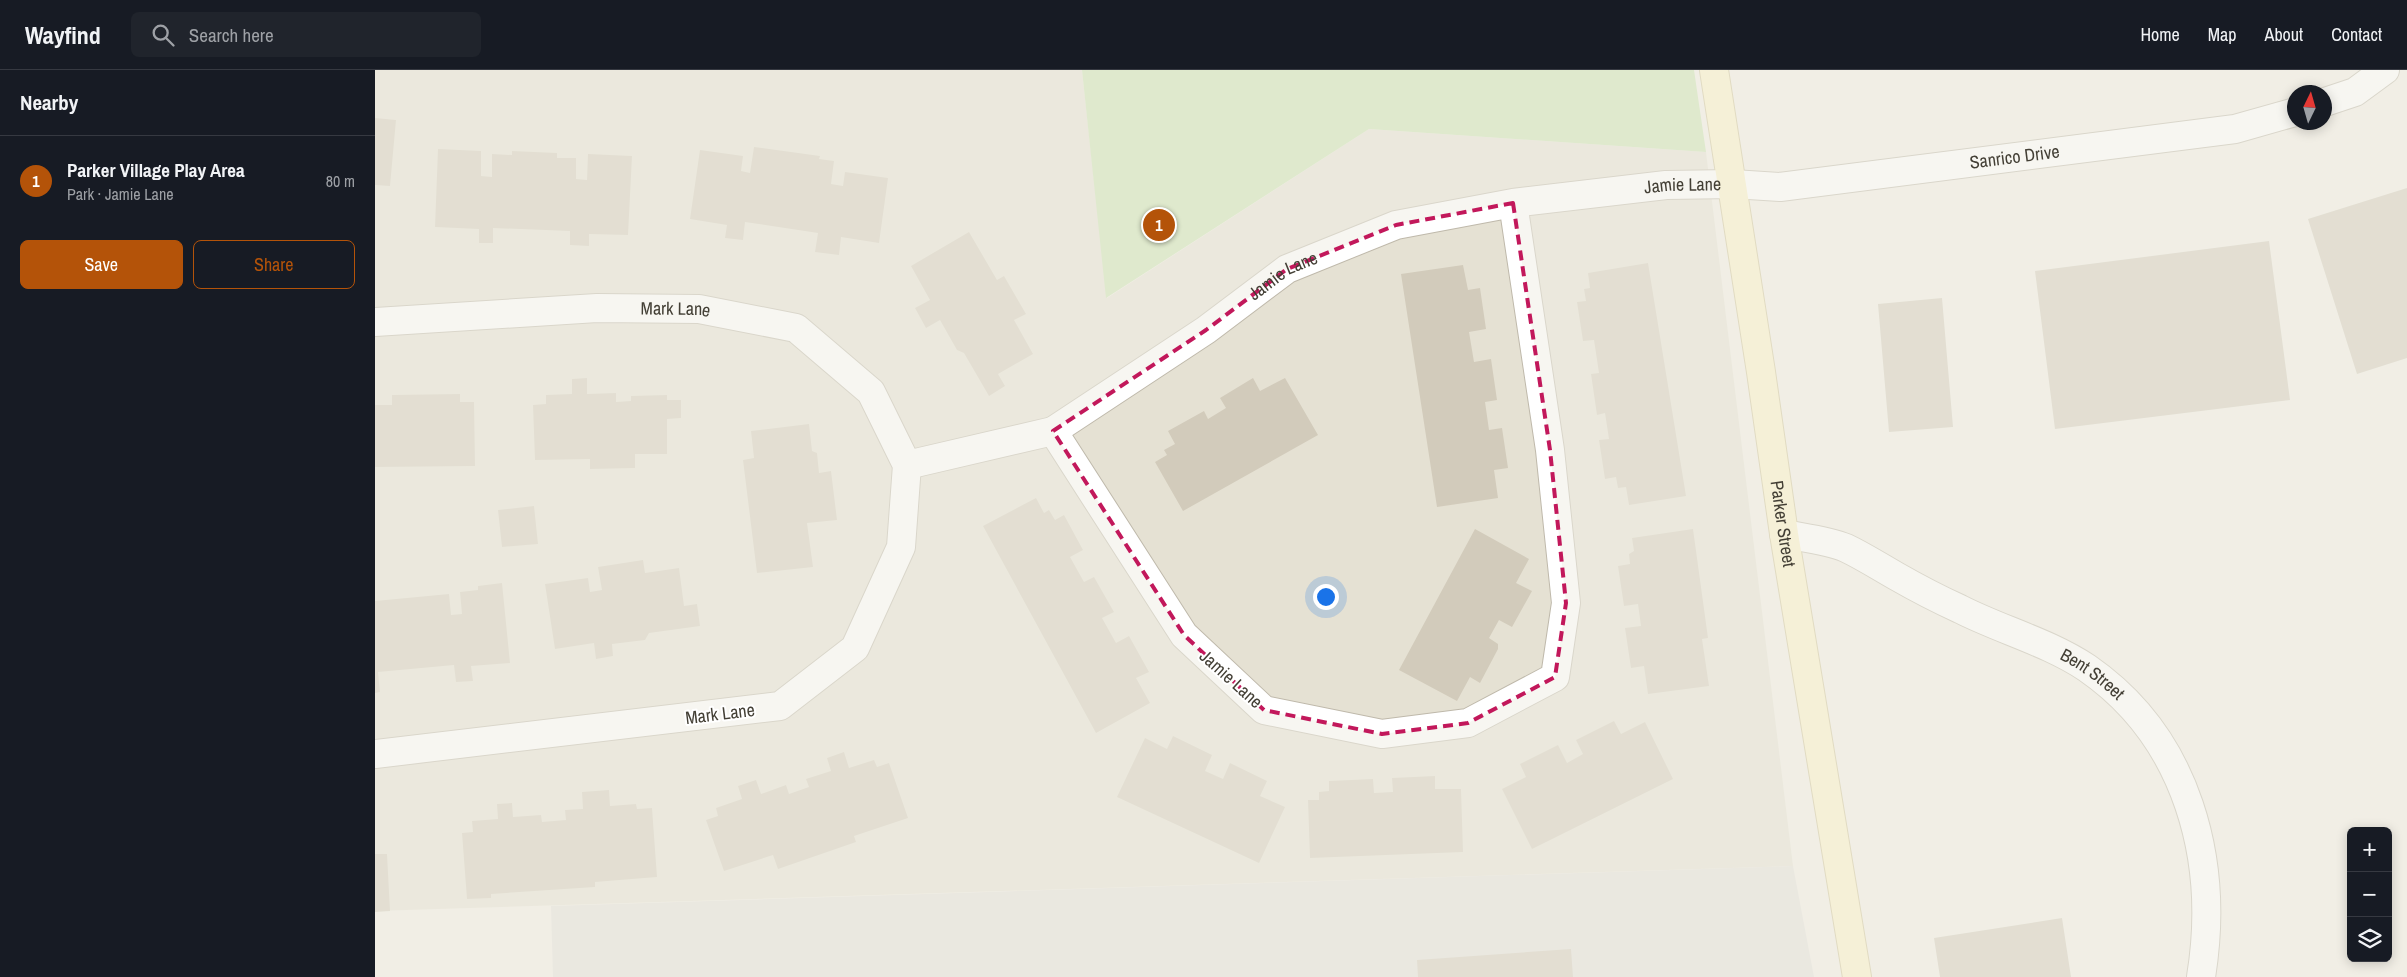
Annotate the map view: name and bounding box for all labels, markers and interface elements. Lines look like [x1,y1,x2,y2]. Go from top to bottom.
search box [131,12,481,57]
text: Wayfind [25,19,101,51]
icon: search [149,21,177,49]
text: Search here [189,22,274,48]
text: Home [2140,22,2180,47]
text: Map [2208,22,2237,47]
text: About [2265,22,2303,47]
text: Contact [2331,22,2382,47]
north arrow [2287,85,2332,130]
text: Nearby [20,88,78,117]
street label: Sanrico Drive [1968,138,2061,175]
text: Parker Village Play Area [67,157,245,183]
text: 1 [32,170,40,192]
text: 80 m [326,170,355,192]
street label: Jamie Lane [1643,171,1721,199]
text: Park · Jamie Lane [67,183,173,205]
pin: 1 [1143,206,1175,244]
button: Save [20,240,183,289]
button: Share [193,240,355,289]
street label: Jamie Lane [1243,245,1321,306]
street label: Mark Lane [641,295,713,323]
street label: Parker Street [1765,479,1802,569]
your location [1313,584,1339,610]
street label: Bent Street [2056,642,2131,705]
street label: Jamie Lane [1194,644,1268,714]
street label: Mark Lane [684,697,756,730]
map controls [2347,827,2392,962]
button: + [2347,827,2392,872]
button: − [2347,872,2392,917]
button: layers [2347,917,2392,962]

